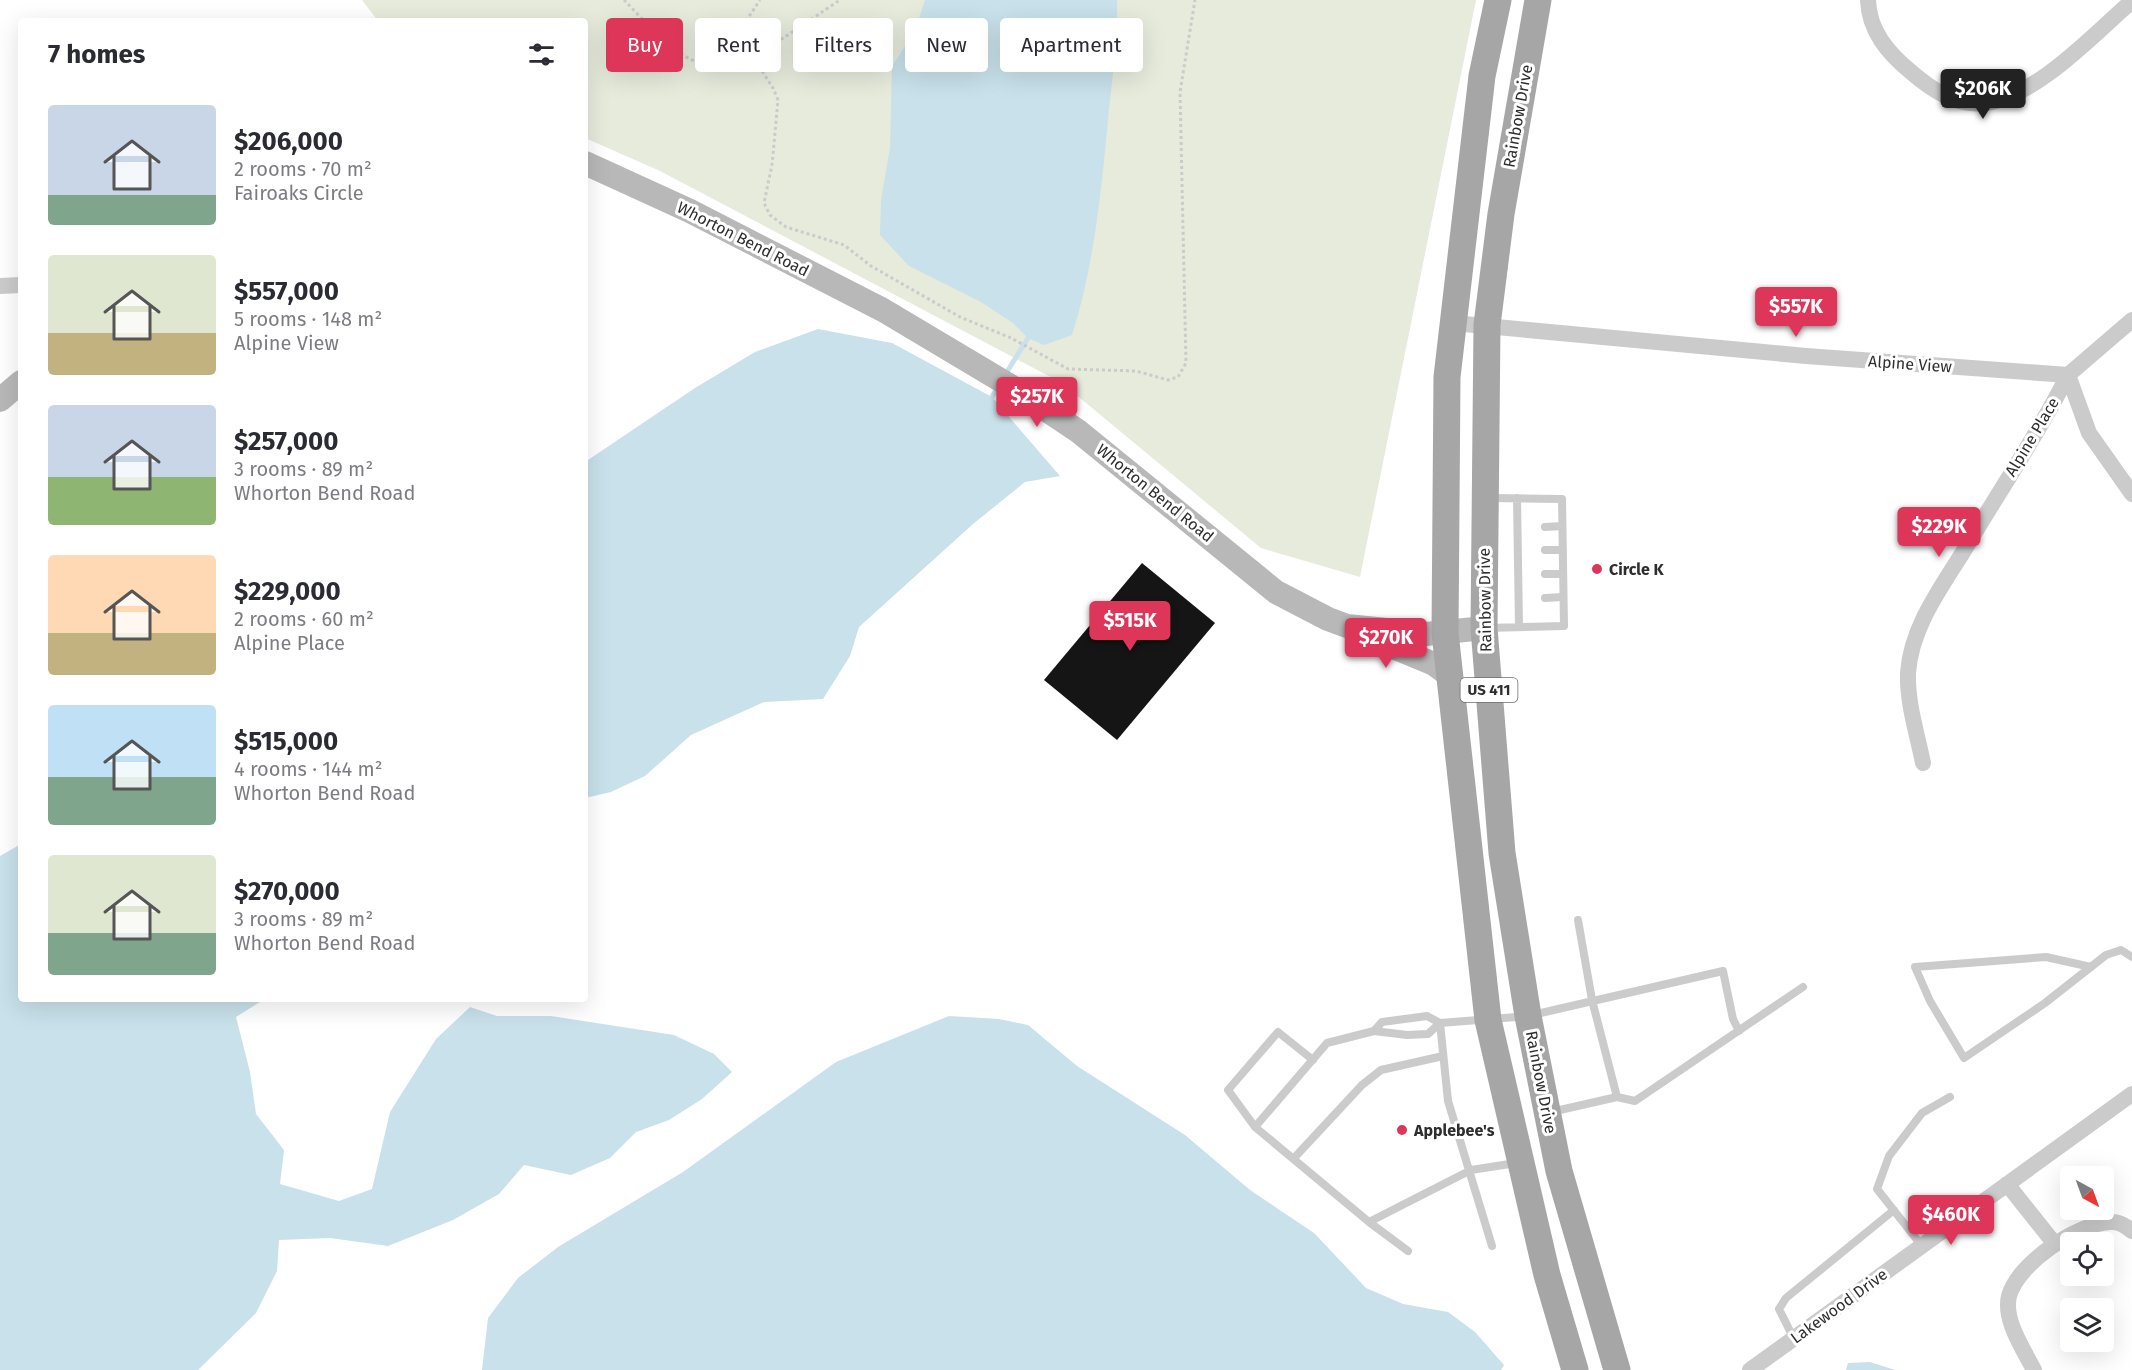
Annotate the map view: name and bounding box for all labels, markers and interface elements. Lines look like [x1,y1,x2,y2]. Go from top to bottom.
chip: Buy [606,18,683,72]
chip: Rent [695,18,781,72]
chip: Filters [793,18,893,72]
chip: New [905,18,988,72]
chip: Apartment [1000,18,1143,72]
icon: filters [525,38,558,71]
text: 7 homes [48,39,145,70]
street label: Rainbow Drive [1500,63,1536,169]
pin: $206K [1941,69,2025,120]
text: $206K [1955,76,2011,100]
text: $206,000 [234,126,343,157]
icon: home [96,129,168,201]
text: 2 rooms · 70 m² [234,157,372,181]
text: Fairoaks Circle [234,181,364,205]
street label: Whorton Bend Road [674,198,812,280]
text: $557,000 [234,276,339,307]
icon: home [96,279,168,351]
pin: $557K [1754,287,1838,338]
text: $557K [1769,294,1823,318]
text: 5 rooms · 148 m² [234,307,382,331]
text: Alpine View [234,331,339,355]
street label: Alpine View [1868,352,1953,376]
pin: $257K [995,377,1079,428]
text: $257K [1010,384,1064,408]
street label: Alpine Place [2001,394,2063,480]
text: $257,000 [234,426,338,457]
icon: home [96,429,168,501]
street label: Whorton Bend Road [1093,440,1217,546]
text: 3 rooms · 89 m² [234,457,373,481]
text: Whorton Bend Road [234,481,415,505]
pin: $229K [1897,507,1981,558]
text: $229K [1911,514,1967,538]
street label: Rainbow Drive [1475,548,1495,652]
place label: Circle K [1609,560,1665,579]
marker: Circle K [1590,562,1604,576]
text: $229,000 [234,576,341,607]
icon: home [96,579,168,651]
pin: $515K [1088,601,1172,652]
text: 2 rooms · 60 m² [234,607,374,631]
text: $515K [1103,608,1157,632]
pin: $270K [1344,618,1428,669]
text: $270K [1359,625,1413,649]
text: Alpine Place [234,631,345,655]
road number: US 411 [1460,678,1518,702]
text: $515,000 [234,726,338,757]
icon: home [96,729,168,801]
text: 4 rooms · 144 m² [234,757,383,781]
text: Whorton Bend Road [234,781,415,805]
text: $270,000 [234,876,340,907]
icon: home [96,879,168,951]
text: 3 rooms · 89 m² [234,907,373,931]
text: Whorton Bend Road [234,931,415,955]
street label: Rainbow Drive [1522,1029,1560,1135]
place label: Applebee's [1413,1121,1495,1140]
marker: Applebee's [1395,1123,1409,1137]
north arrow [2060,1166,2114,1220]
map controls [2060,1166,2114,1352]
pin: $460K [1909,1195,1993,1246]
text: $460K [1922,1202,1980,1226]
button: locate [2060,1232,2114,1286]
street label: Lakewood Drive [1787,1265,1891,1347]
button: layers [2060,1298,2114,1352]

